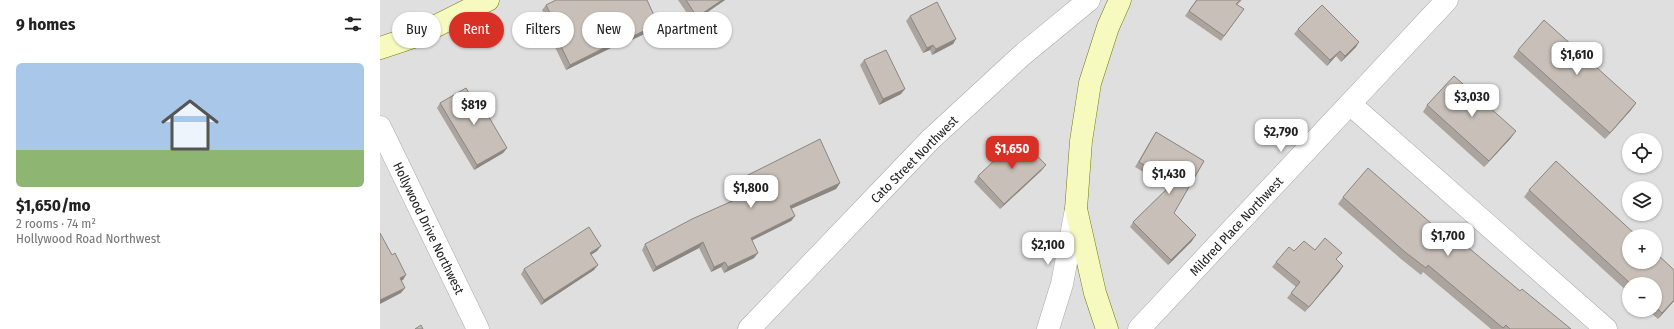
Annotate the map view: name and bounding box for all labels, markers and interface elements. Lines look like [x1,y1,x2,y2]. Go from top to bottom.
chip: Buy [392,12,441,48]
chip: Rent [449,12,504,48]
chip: Filters [512,12,574,48]
chip: New [582,12,635,48]
chip: Apartment [643,12,732,48]
icon: filters [342,13,364,35]
text: 9 homes [16,14,75,35]
pin: $1,610 [1544,42,1610,76]
text: $1,610 [1560,47,1594,62]
pin: $3,030 [1439,84,1505,118]
icon: home [154,89,226,161]
text: $3,030 [1454,89,1490,104]
pin: $819 [450,92,498,126]
text: $819 [461,97,487,112]
street label: Cato Street Northwest [868,112,962,206]
pin: $2,790 [1248,119,1314,153]
text: $2,790 [1264,124,1298,139]
map controls [1622,133,1662,317]
button: locate [1622,133,1662,173]
pin: $1,650 [979,136,1045,170]
text: $1,650 [995,141,1029,156]
street label: Hollywood Drive Northwest [390,160,467,297]
pin: $1,430 [1136,161,1202,195]
text: $1,430 [1152,166,1186,181]
street label: Mildred Place Northwest [1187,173,1287,279]
pin: $1,800 [718,175,784,209]
text: $1,800 [733,180,769,195]
button: layers [1622,181,1662,221]
text: $1,650/mo [16,195,91,216]
text: 2 rooms · 74 m² [16,216,96,231]
pin: $1,700 [1415,223,1481,257]
text: $1,700 [1431,228,1465,243]
button: + [1622,229,1662,269]
text: Hollywood Road Northwest [16,231,161,246]
pin: $2,100 [1015,232,1081,266]
text: $2,100 [1031,237,1065,252]
button: − [1622,277,1662,317]

